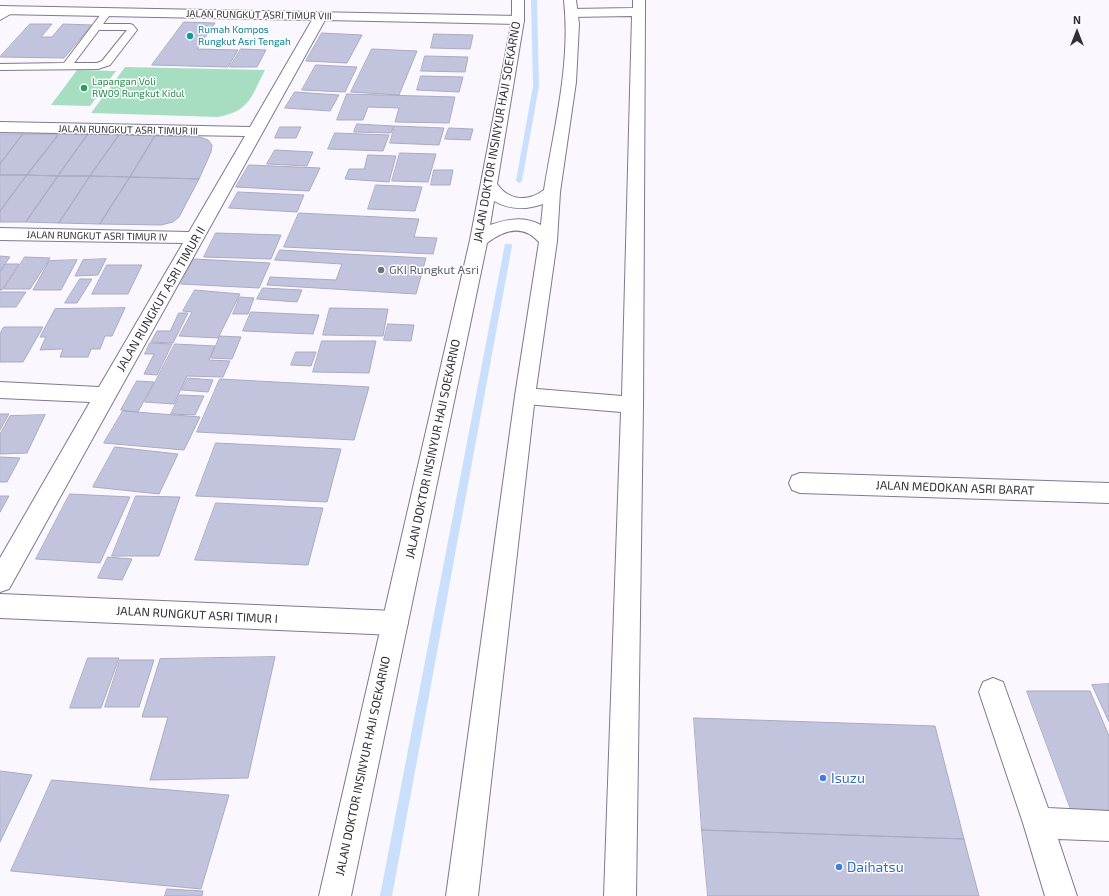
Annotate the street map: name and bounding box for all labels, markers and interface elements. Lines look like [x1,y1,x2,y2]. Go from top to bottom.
street label: JALAN RUNGKUT ASRI TIMUR VIII [186,8,332,22]
north arrow [1057,12,1097,52]
text: N [1073,13,1081,26]
street label: JALAN DOKTOR INSINYUR HAJI SOEKARNO [470,20,524,244]
place label: Rumah Kompos Rungkut Asri Tengah [198,24,291,48]
marker: Rumah Kompos Rungkut Asri Tengah [185,31,195,41]
place label: Lapangan Voli RW09 Rungkut Kidul [92,76,185,100]
marker: Lapangan Voli RW09 Rungkut Kidul [79,83,89,93]
street label: JALAN RUNGKUT ASRI TIMUR III [58,123,198,137]
street label: JALAN RUNGKUT ASRI TIMUR II [114,224,208,374]
street label: JALAN RUNGKUT ASRI TIMUR IV [26,229,168,243]
place label: GKI Rungkut Asri [389,263,479,277]
marker: GKI Rungkut Asri [376,265,386,275]
street label: JALAN DOKTOR INSINYUR HAJI SOEKARNO [403,338,463,560]
street label: JALAN MEDOKAN ASRI BARAT [875,478,1035,498]
street label: JALAN RUNGKUT ASRI TIMUR I [116,604,278,626]
street label: JALAN DOKTOR INSINYUR HAJI SOEKARNO [333,655,393,877]
place label: Isuzu [831,770,865,786]
marker: Isuzu [818,773,828,783]
place label: Daihatsu [847,859,904,875]
marker: Daihatsu [834,862,844,872]

